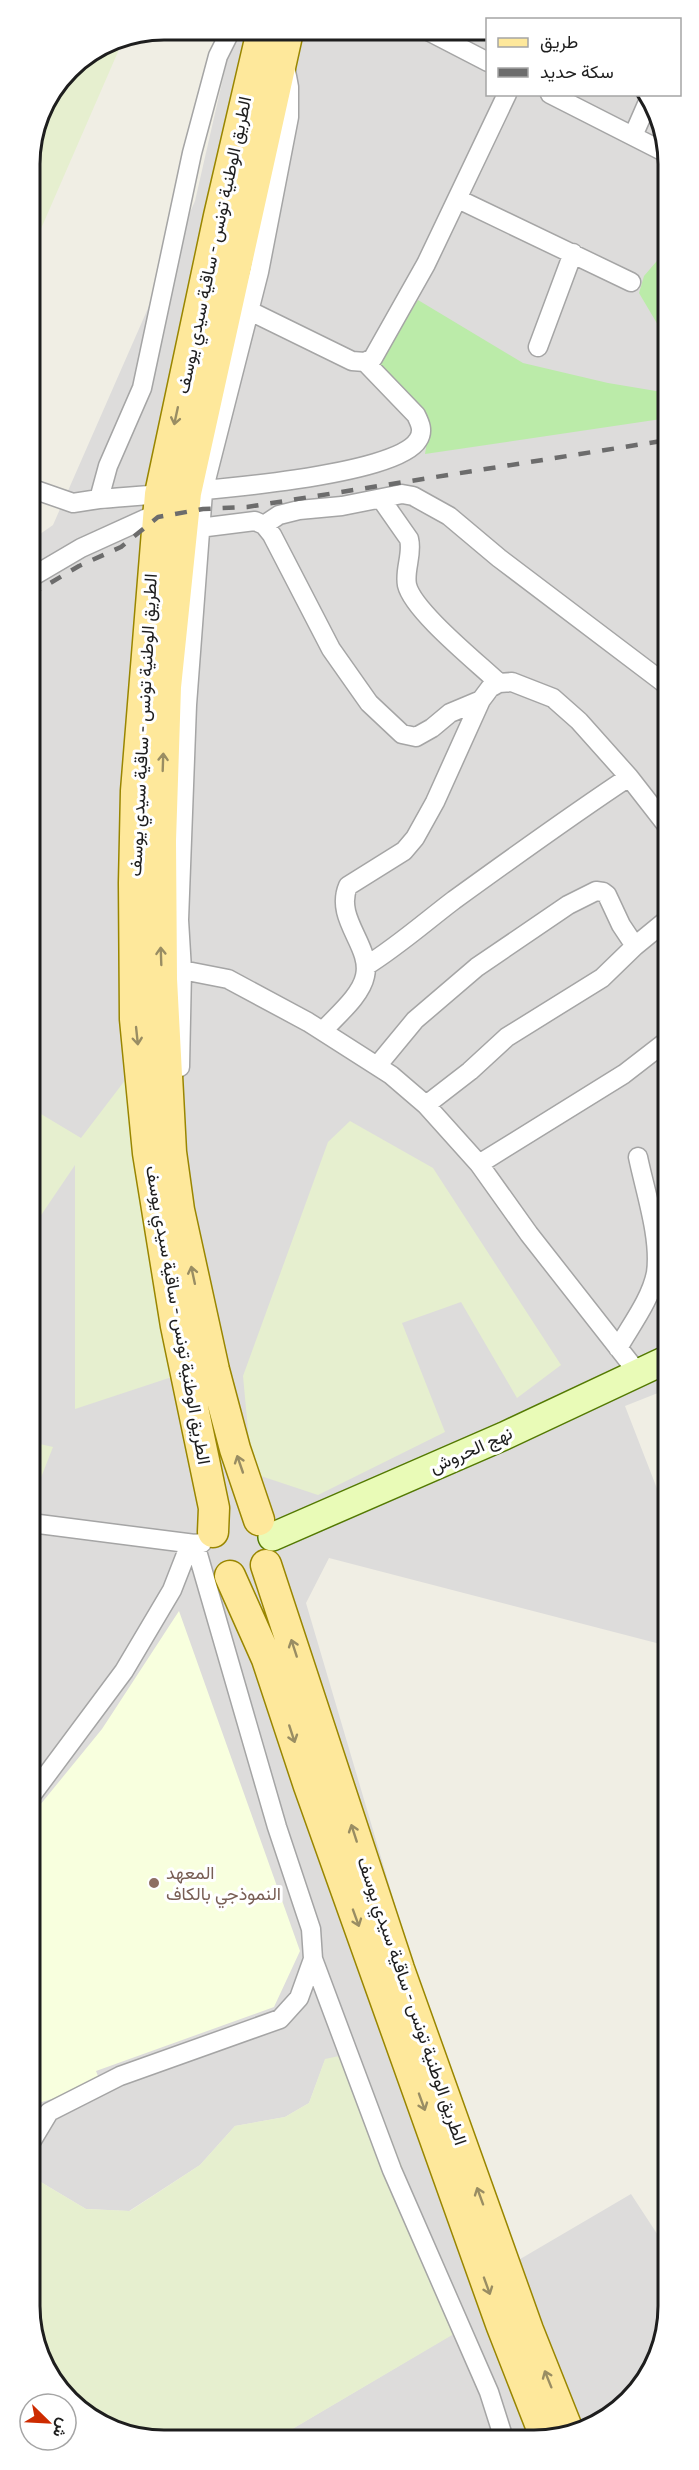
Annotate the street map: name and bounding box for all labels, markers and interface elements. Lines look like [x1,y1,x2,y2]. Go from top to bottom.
legend [486,18,681,96]
text: طريق [540,31,578,53]
text: سكة حديد [540,61,614,83]
street label: الطريق الوطنية تونس - ساقية سيدي يوسف [172,94,260,397]
one-way arrow [170,405,181,425]
street label: الطريق الوطنية تونس - ساقية سيدي يوسف [124,573,166,877]
one-way arrow [157,752,168,772]
one-way arrow [156,947,167,967]
one-way arrow [132,1026,143,1046]
street label: الطريق الوطنية تونس - ساقية سيدي يوسف [137,1164,215,1467]
one-way arrow [187,1266,198,1285]
street label: نهج الحروش [426,1422,516,1479]
one-way arrow [234,1455,245,1474]
one-way arrow [288,1639,299,1658]
one-way arrow [287,1724,298,1743]
one-way arrow [348,1824,359,1843]
street label: الطريق الوطنية تونس - ساقية سيدي يوسف [348,1854,472,2149]
place label: المعهد النموذجي بالكاف [166,1862,281,1909]
marker: المعهد النموذجي بالكاف [147,1876,161,1890]
one-way arrow [352,1908,363,1927]
one-way arrow [417,2092,428,2111]
one-way arrow [474,2187,485,2206]
one-way arrow [483,2276,494,2295]
one-way arrow [541,2370,552,2389]
north arrow [18,2392,78,2452]
text: ش [49,2415,74,2441]

